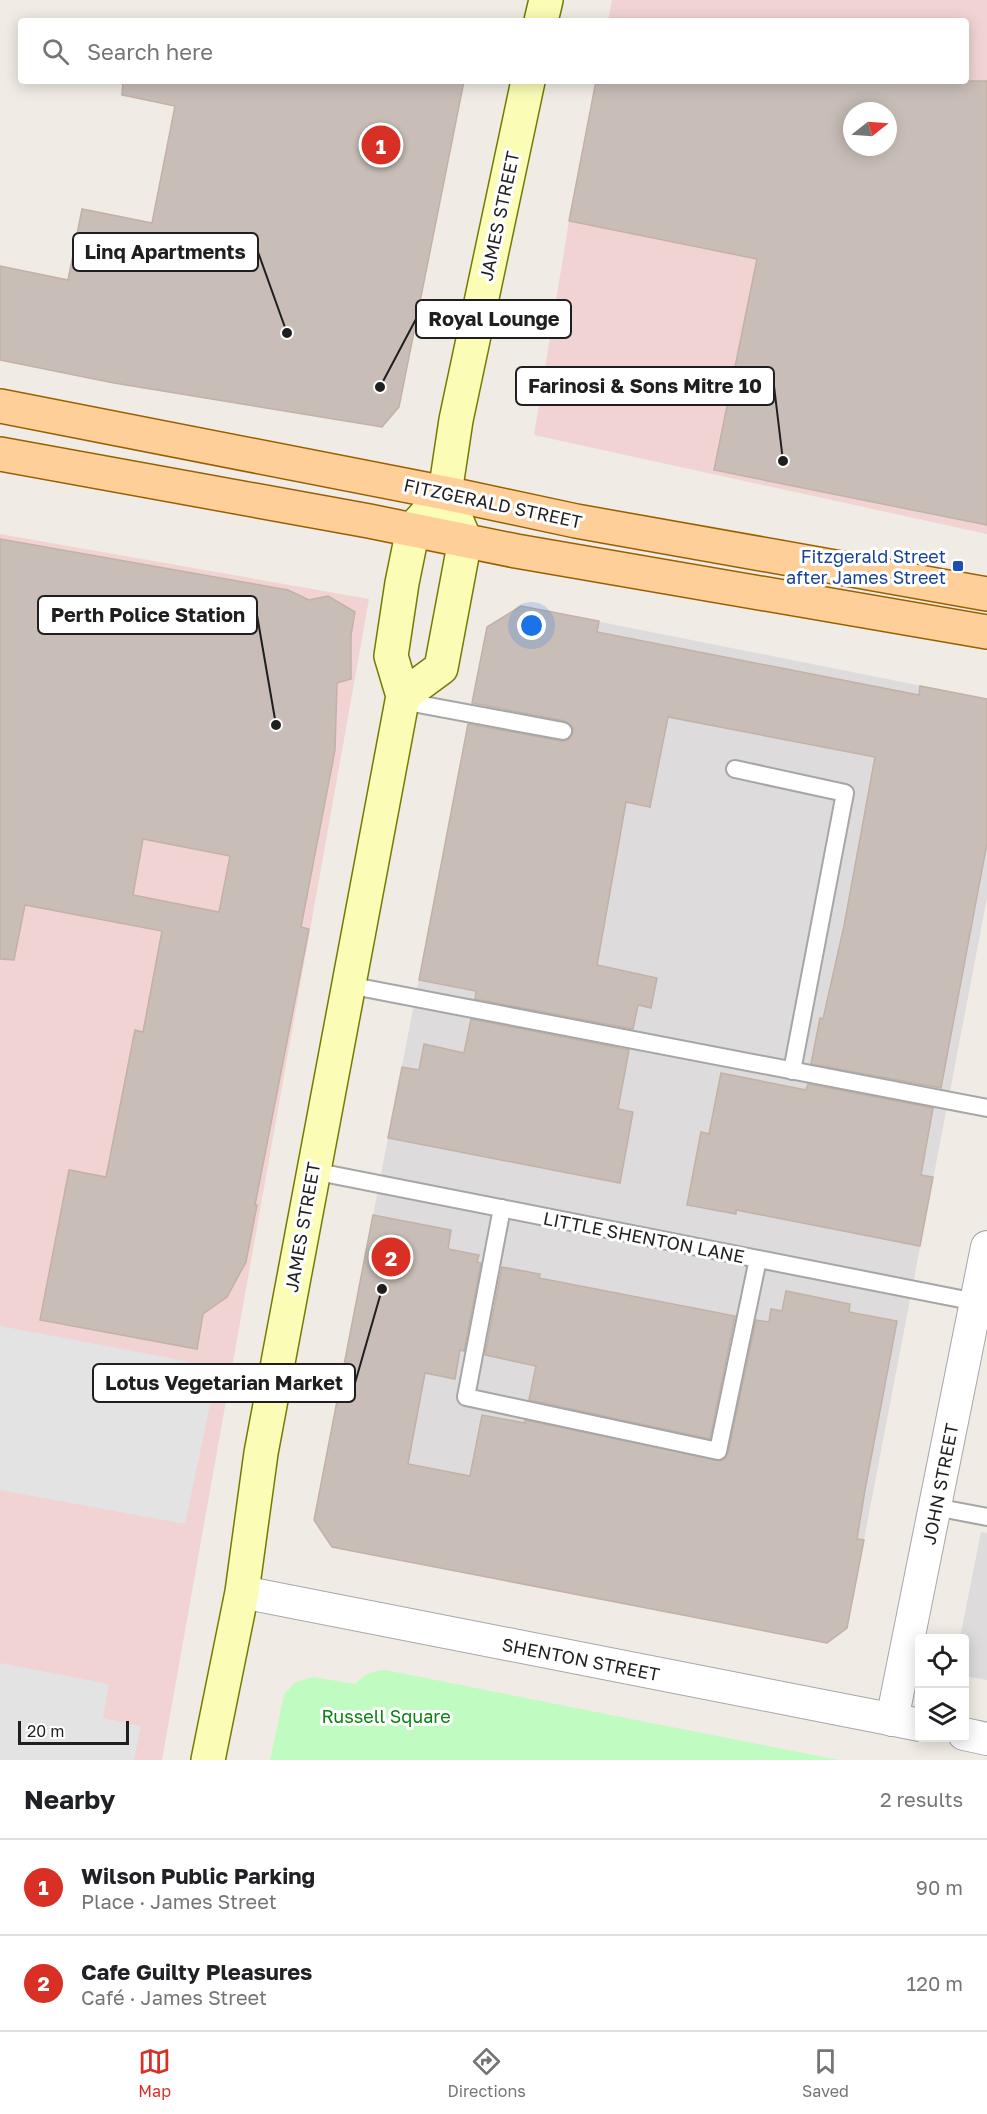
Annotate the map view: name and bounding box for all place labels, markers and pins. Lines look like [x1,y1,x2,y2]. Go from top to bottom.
pin: 1 [362,122,400,168]
callout: Linq Apartments [73,233,258,271]
callout: Royal Lounge [416,300,571,338]
callout: Farinosi & Sons Mitre 10 [516,367,774,405]
place label: Fitzgerald Street after James Street [786,545,946,588]
marker: Fitzgerald Street after James Street [951,559,965,573]
callout: Perth Police Station [38,596,257,634]
pin: 2 [372,1234,410,1280]
callout: Lotus Vegetarian Market [93,1364,355,1402]

